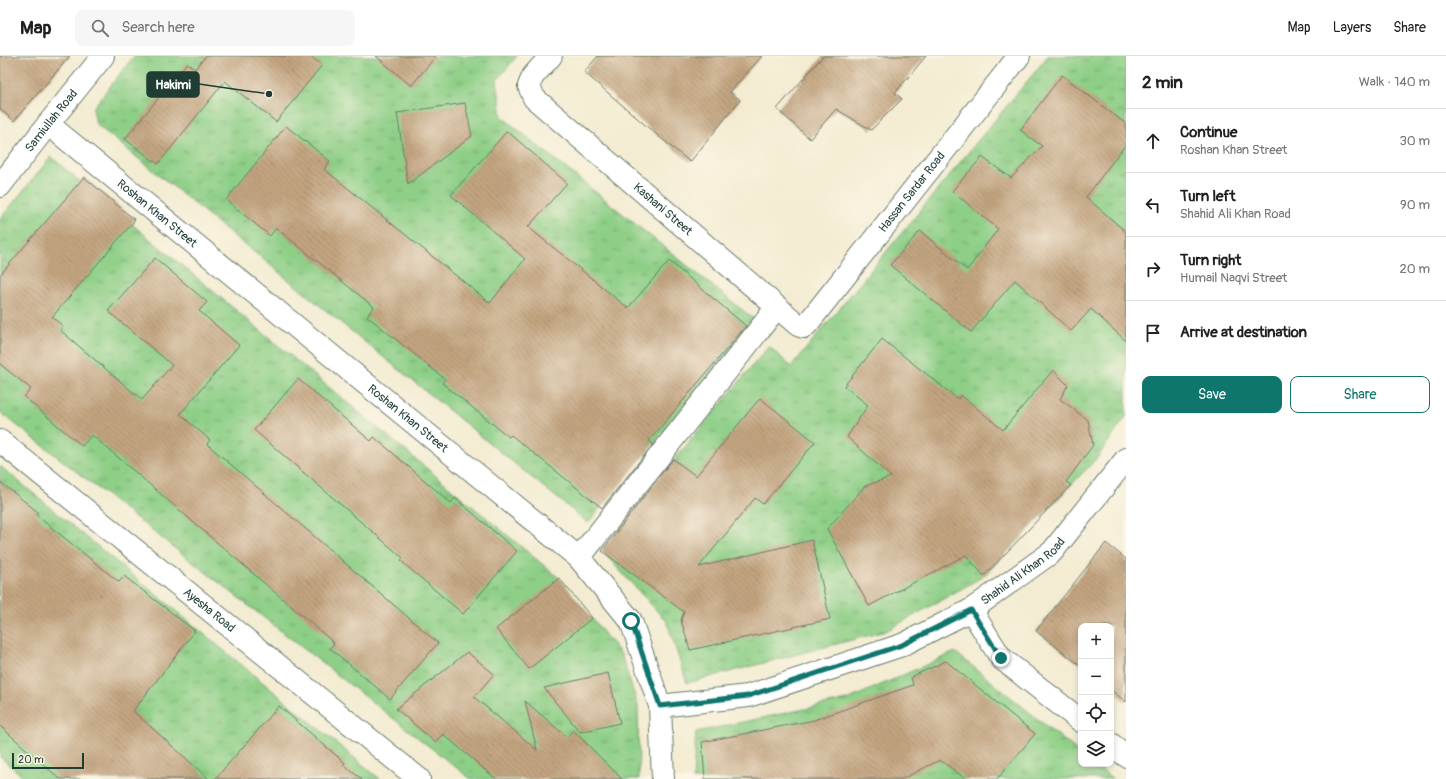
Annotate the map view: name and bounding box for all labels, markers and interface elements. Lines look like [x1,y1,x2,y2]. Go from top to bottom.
search box [75,10,355,46]
text: Map [20,16,51,40]
icon: search [89,17,111,39]
text: Search here [121,18,195,37]
text: Map [1288,19,1311,36]
text: Layers [1333,19,1371,36]
text: Share [1393,19,1426,36]
callout: Hakimi [147,72,199,97]
text: 2 min [1142,72,1183,93]
text: Walk · 140 m [1359,74,1430,90]
text: Hakimi [155,77,191,93]
street label: Samiullah Road [22,86,81,155]
text: Continue [1180,123,1238,142]
icon: ahead [1142,130,1164,152]
text: 30 m [1400,133,1430,149]
text: Roshan Khan Street [1180,142,1287,158]
street label: Hassan Sardar Road [876,149,949,235]
street label: Roshan Khan Street [114,176,200,251]
street label: Kashani Street [630,180,696,239]
text: Turn left [1180,187,1236,206]
icon: left [1142,194,1164,216]
text: 90 m [1400,197,1430,213]
text: Shahid Ali Khan Road [1180,206,1291,222]
text: Turn right [1180,251,1241,270]
icon: right [1142,258,1164,280]
text: 20 m [1399,261,1430,277]
text: Humail Naqvi Street [1180,270,1287,286]
icon: arrive [1142,322,1164,344]
text: Arrive at destination [1180,323,1307,342]
button: Save [1142,376,1282,413]
button: Share [1290,376,1430,413]
street label: Roshan Khan Street [365,381,451,456]
street label: Shahid Ali Khan Road [978,535,1069,609]
street label: Ayesha Road [180,585,238,636]
route start [622,612,640,630]
map controls [1078,623,1114,767]
button: + [1078,623,1114,659]
route end [992,649,1010,667]
button: − [1078,659,1114,695]
button: locate [1078,695,1114,731]
button: layers [1078,731,1114,767]
scale bar [12,751,84,770]
text: 20 m [18,753,44,766]

